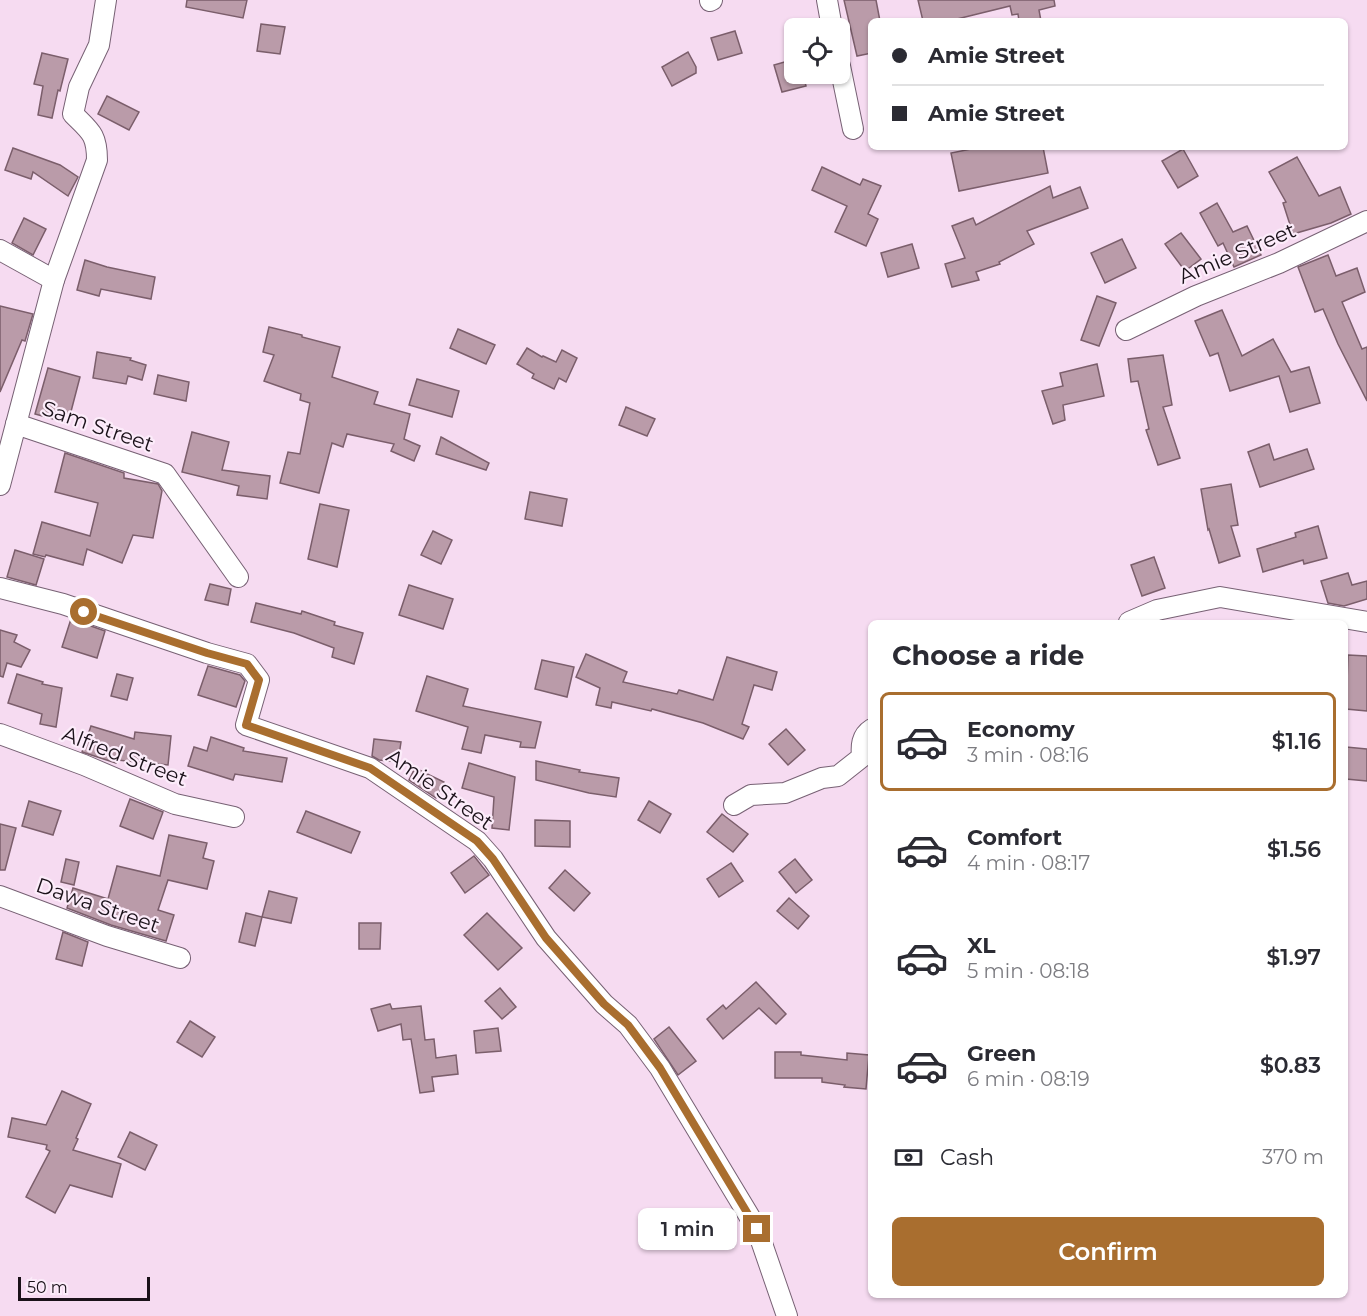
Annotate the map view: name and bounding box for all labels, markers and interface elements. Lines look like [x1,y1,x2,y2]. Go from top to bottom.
map controls [784,18,850,84]
button: locate [784,18,850,84]
text: Amie Street [928,42,1065,69]
text: Amie Street [928,100,1065,127]
street label: Amie Street [1175,217,1299,289]
street label: Sam Street [39,395,157,457]
route start [70,598,97,625]
text: Choose a ride [892,639,1084,672]
icon: car [895,715,949,769]
text: Economy [967,716,1075,743]
street label: Alfred Street [59,721,191,791]
text: $1.16 [1272,728,1321,755]
street label: Amie Street [382,743,498,835]
text: 3 min · 08:16 [967,743,1089,767]
icon: car [895,823,949,877]
text: Comfort [967,824,1062,851]
text: $1.56 [1267,836,1321,863]
text: 4 min · 08:17 [967,851,1090,875]
street label: Dawa Street [33,872,163,938]
icon: car [895,931,949,985]
text: XL [967,932,996,959]
text: $1.97 [1267,944,1321,971]
text: 5 min · 08:18 [967,959,1089,983]
icon: car [895,1039,949,1093]
text: Green [967,1040,1036,1067]
text: $0.83 [1260,1052,1321,1079]
text: 6 min · 08:19 [967,1067,1090,1091]
icon: cash [892,1141,925,1174]
text: Cash [940,1144,994,1171]
text: 370 m [1262,1145,1324,1169]
callout: 1 min [637,1208,736,1250]
route end [743,1215,770,1242]
text: 1 min [661,1217,714,1241]
button: Confirm [892,1217,1324,1286]
scale bar [18,1274,150,1302]
text: 50 m [27,1278,68,1297]

